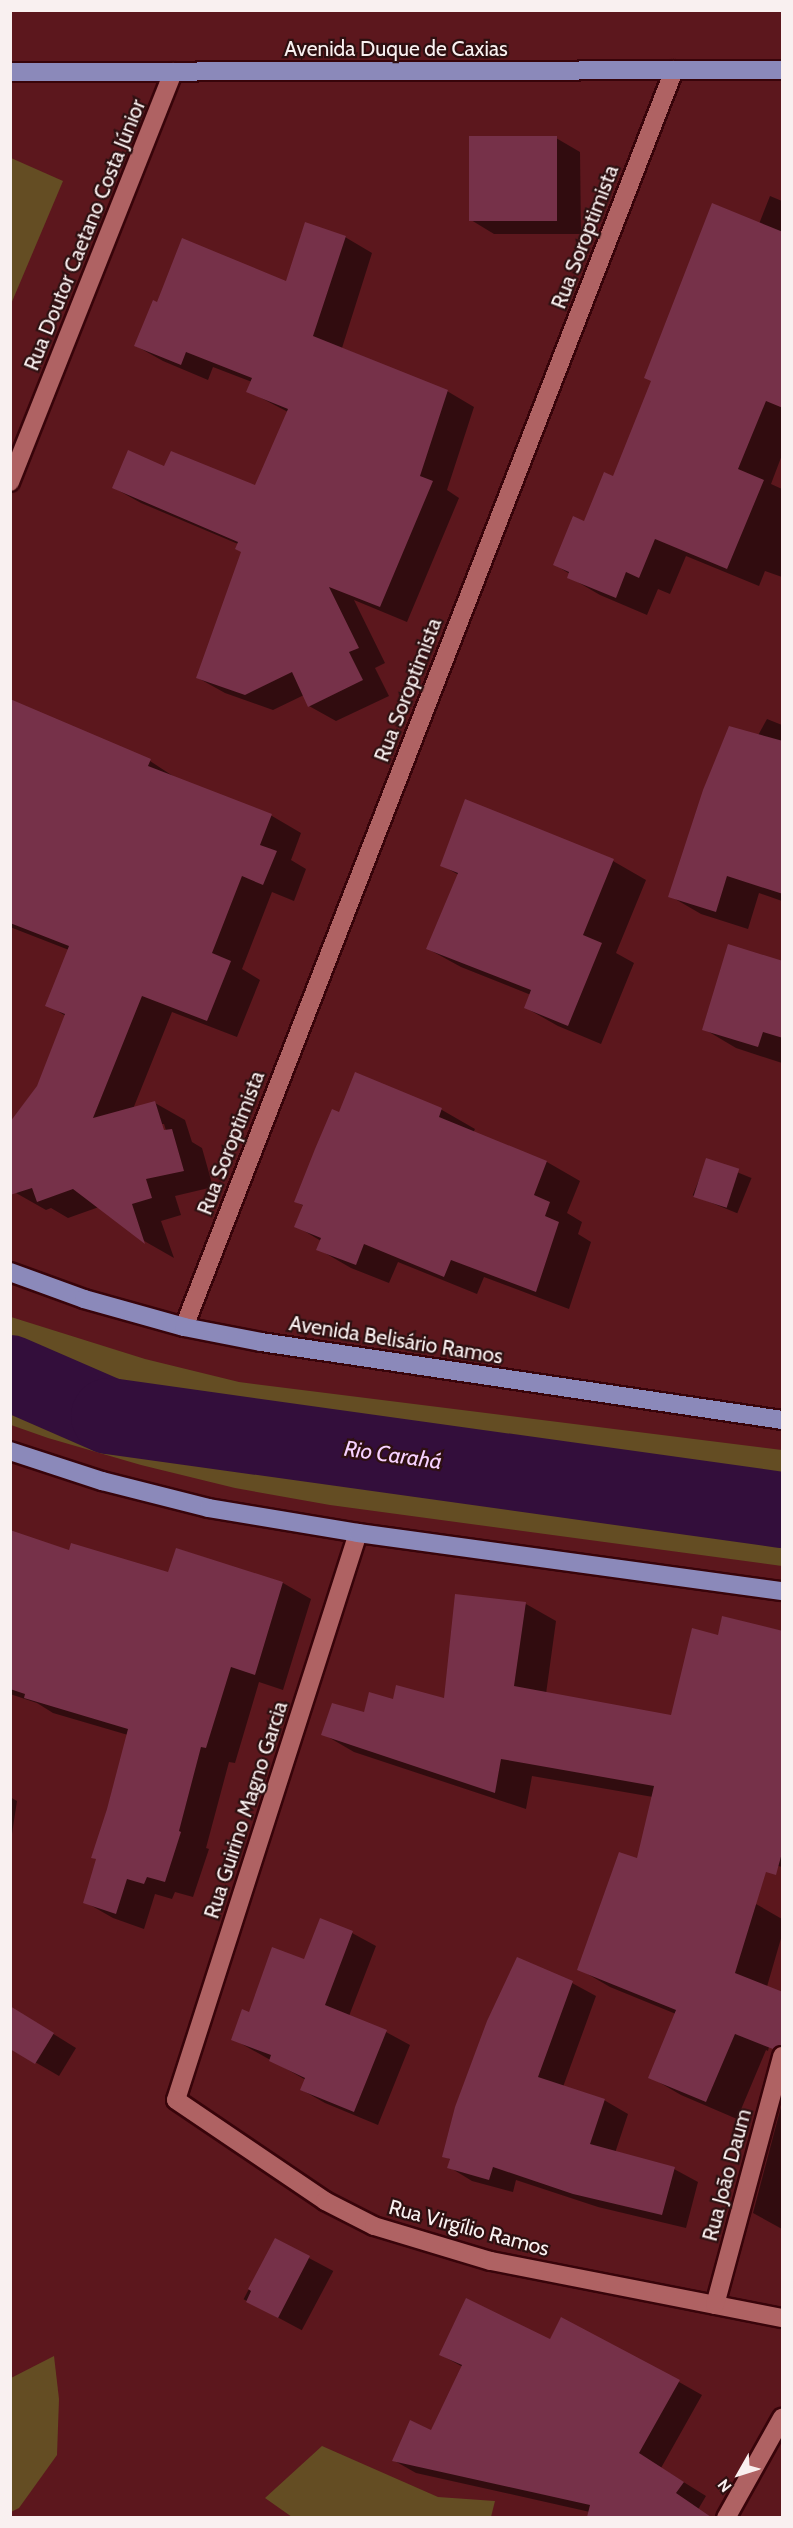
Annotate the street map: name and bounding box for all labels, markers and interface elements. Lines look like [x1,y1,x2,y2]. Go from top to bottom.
street label: Avenida Duque de Caxias [284,36,508,62]
street label: Rua Doutor Caetano Costa Júnior [19,96,151,374]
street label: Rua Soroptimista [546,162,624,312]
street label: Rua Soroptimista [369,615,447,765]
street label: Rua Soroptimista [192,1068,270,1218]
street label: Avenida Belisário Ramos [287,1311,505,1369]
water label: Rio Carahá [342,1435,444,1475]
street label: Rua Guirino Magno Garcia [199,1698,293,1922]
street label: Rua João Daum [697,2106,757,2244]
street label: Rua Virgílio Ramos [386,2194,552,2262]
north arrow [709,2444,769,2504]
text: N [714,2475,736,2496]

